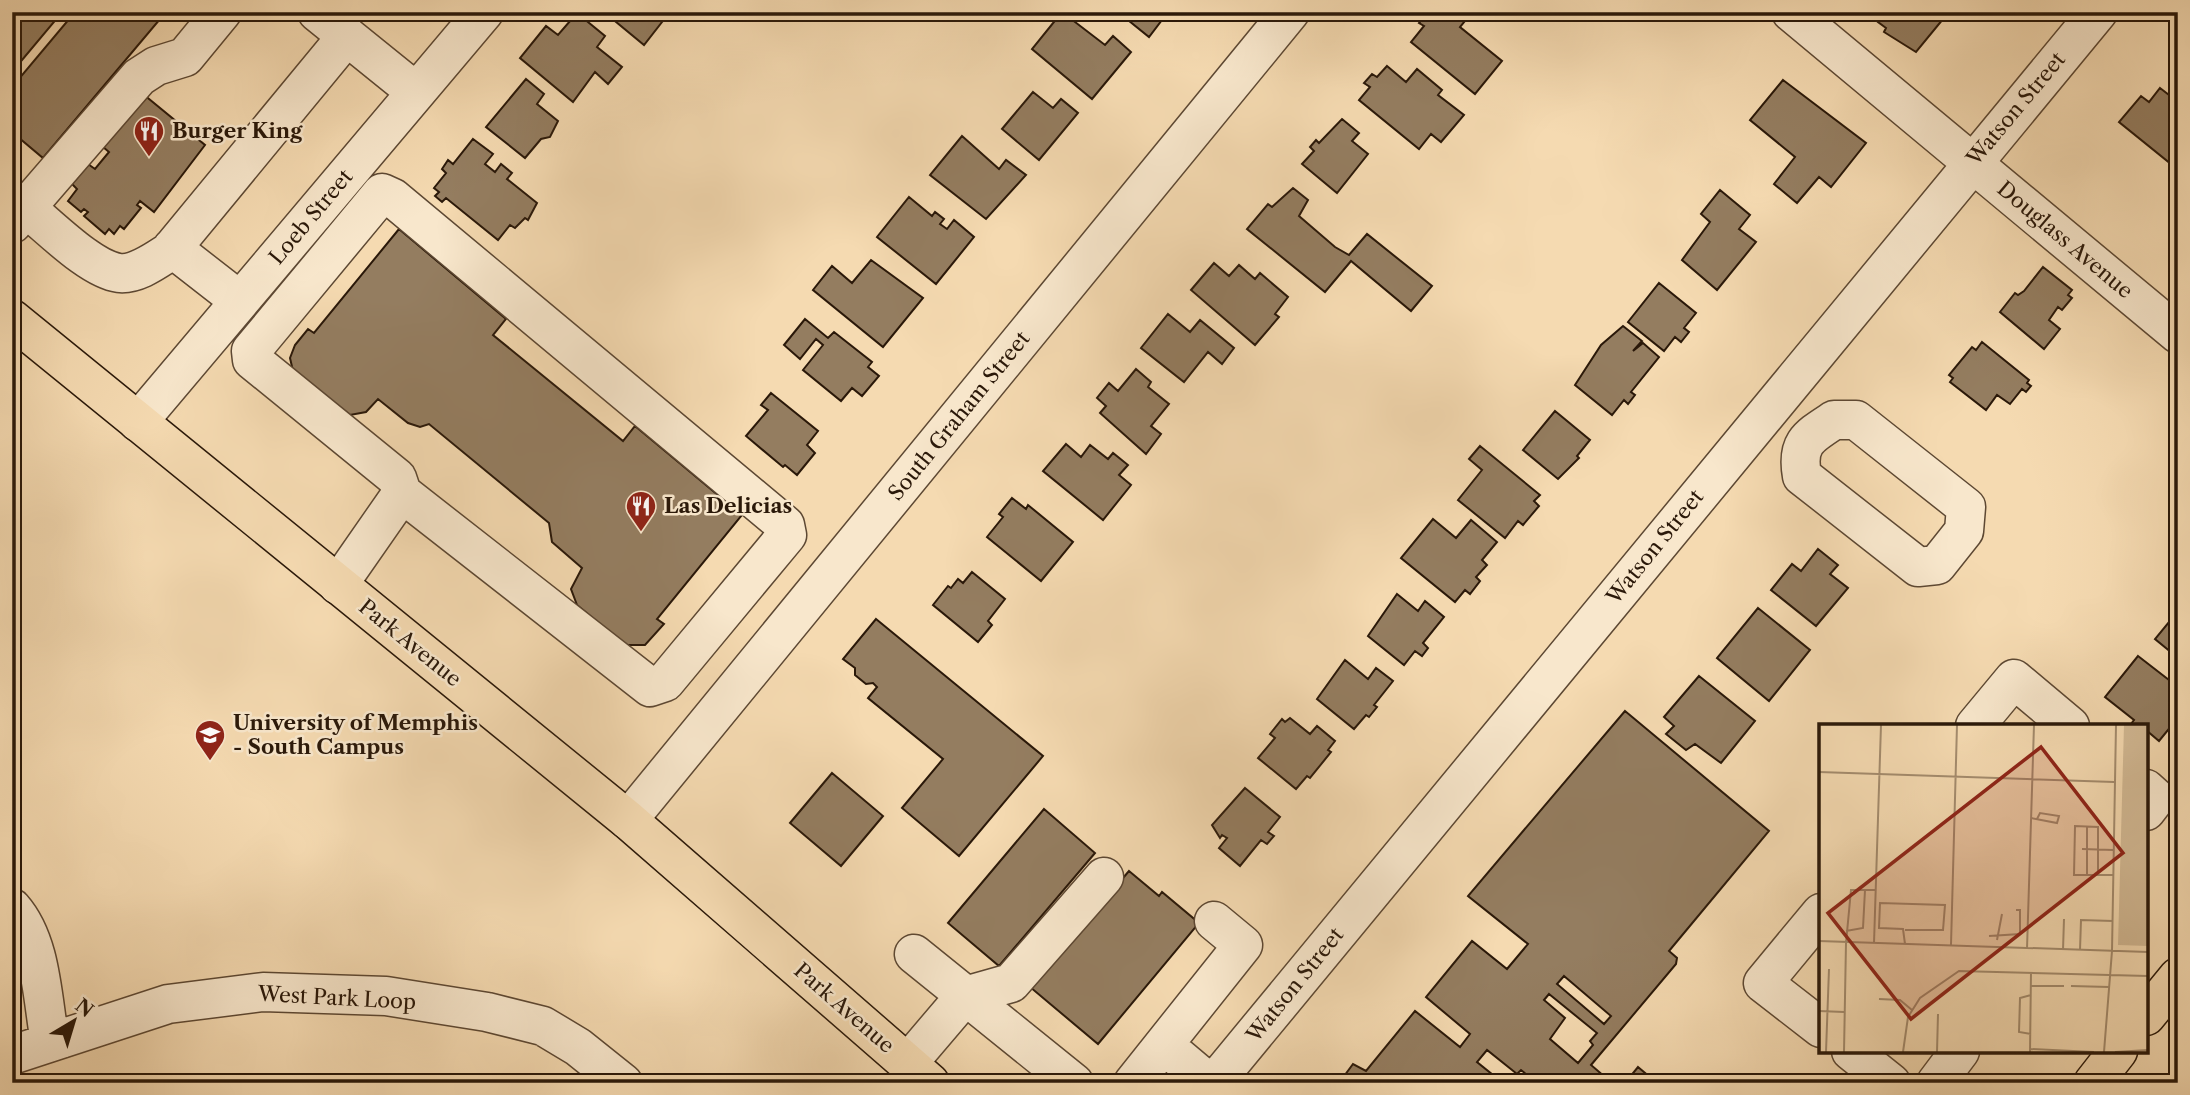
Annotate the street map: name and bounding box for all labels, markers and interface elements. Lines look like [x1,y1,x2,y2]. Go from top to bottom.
street label: Watson Street [1960,47,2071,171]
restaurant icon: Burger King [132,114,166,158]
place label: Burger King [172,118,303,143]
street label: Loeb Street [264,164,358,269]
street label: Douglass Avenue [1993,176,2138,303]
street label: South Graham Street [883,326,1035,505]
street label: Watson Street [1600,484,1709,610]
restaurant icon: Las Delicias [624,489,658,533]
place label: Las Delicias [664,493,792,518]
street label: Park Avenue [354,594,467,692]
place label: University of Memphis - South Campus [233,710,478,759]
school or university icon: University of Memphis - South Campus [193,718,227,762]
inset map [1819,724,2148,1053]
street label: Watson Street [1240,922,1349,1048]
street label: Park Avenue [789,957,900,1058]
street label: West Park Loop [256,981,417,1014]
north arrow [38,986,108,1056]
text: N [71,994,98,1022]

